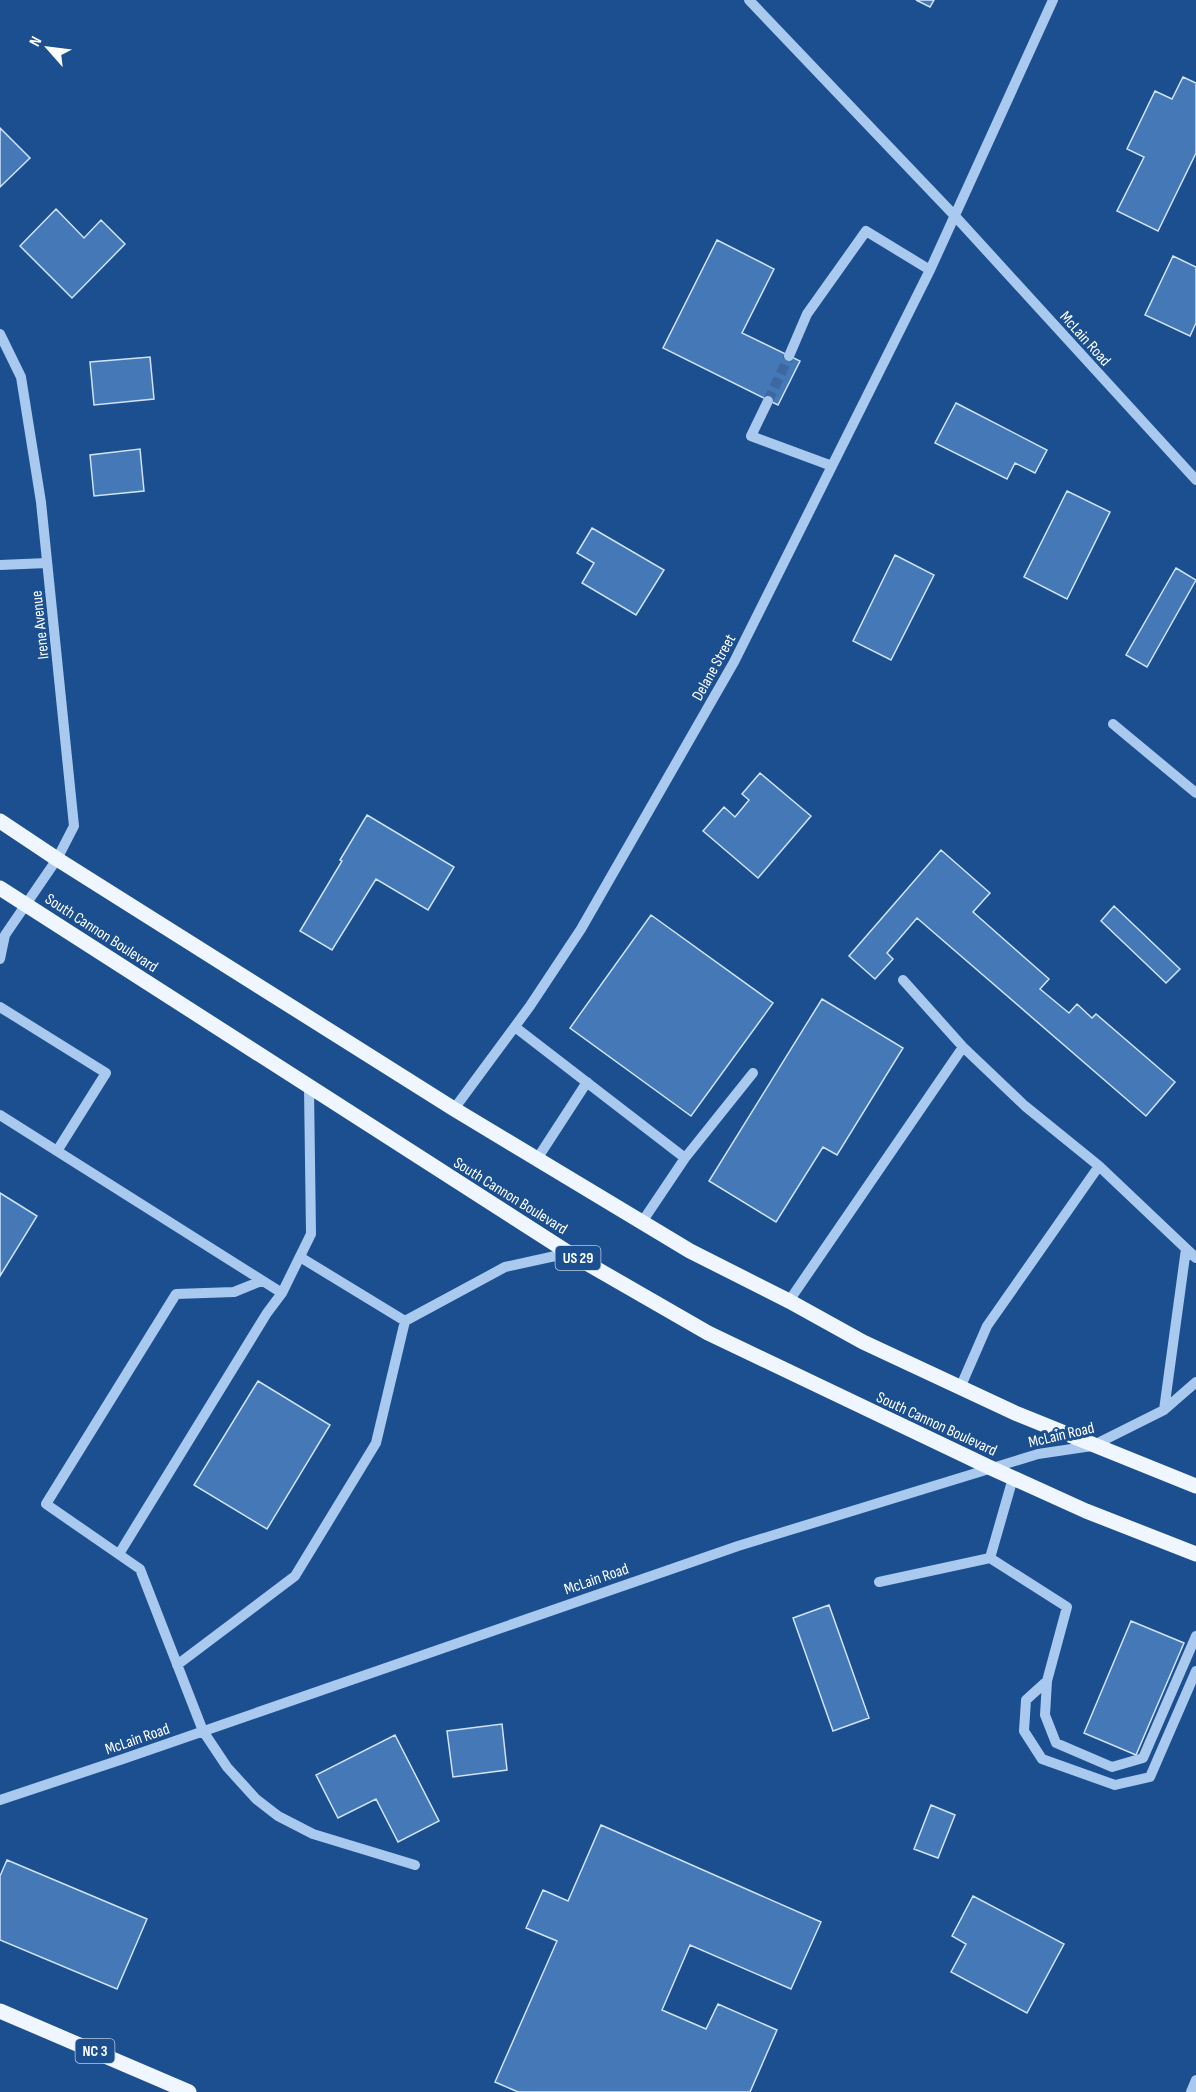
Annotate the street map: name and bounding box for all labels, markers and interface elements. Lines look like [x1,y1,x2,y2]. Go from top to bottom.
north arrow [18,18,78,78]
text: N [26,33,46,50]
street label: McLain Road [1055,308,1114,370]
street label: Irene Avenue [27,590,54,660]
street label: Delane Street [688,631,740,704]
street label: South Cannon Boulevard [41,890,161,977]
street label: South Cannon Boulevard [450,1154,571,1239]
road number: US 29 [556,1246,600,1270]
street label: South Cannon Boulevard [873,1388,1000,1461]
street label: McLain Road [1027,1419,1096,1452]
street label: McLain Road [562,1560,631,1599]
street label: McLain Road [103,1720,172,1759]
road number: NC 3 [76,2039,115,2063]

